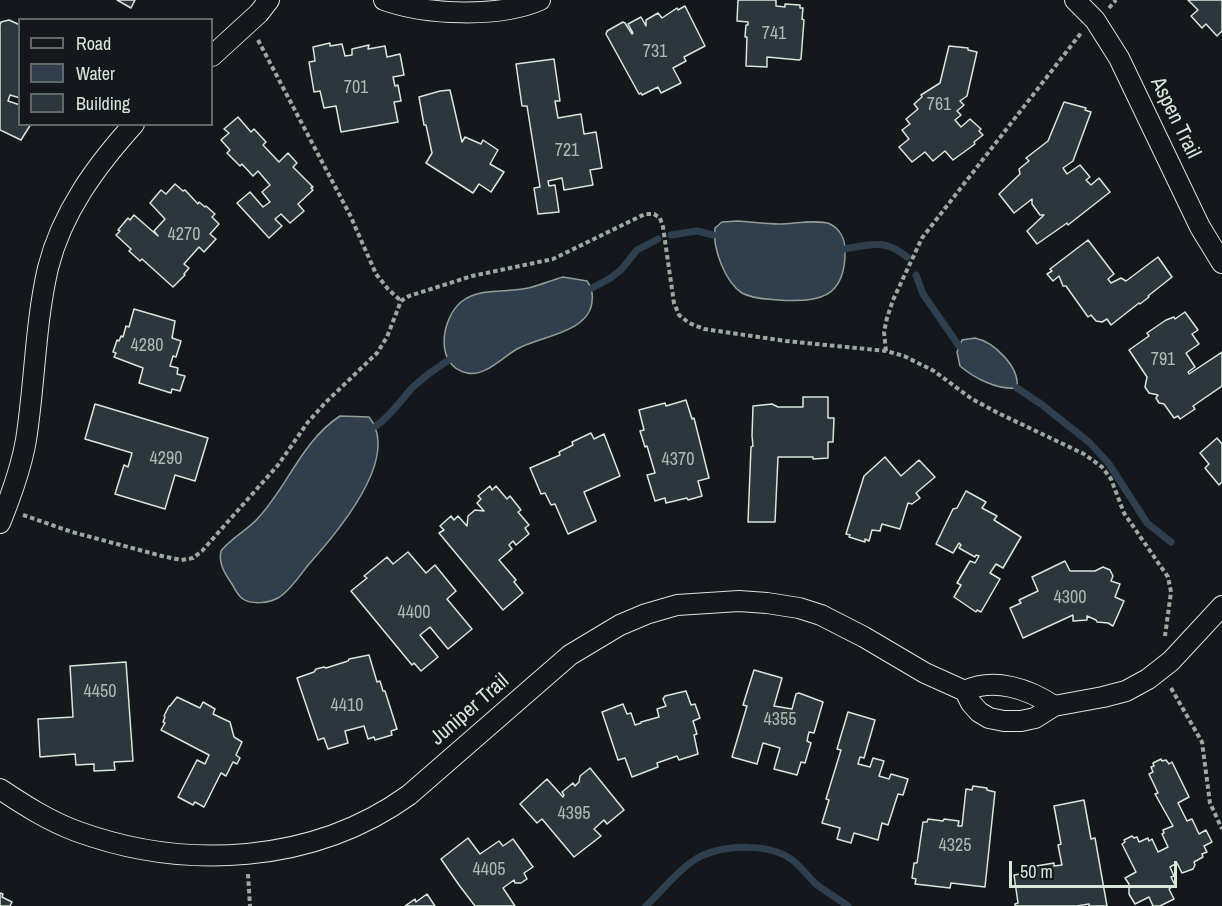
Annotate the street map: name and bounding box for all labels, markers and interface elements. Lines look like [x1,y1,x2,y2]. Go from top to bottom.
legend [18,18,213,126]
house number: 741 [762,23,786,45]
text: Road [76,31,111,56]
house number: 731 [643,41,667,63]
text: Water [76,61,115,86]
street label: Aspen Trail [1145,73,1205,163]
house number: 701 [344,77,368,99]
text: Building [76,91,130,116]
house number: 761 [927,94,951,116]
house number: 721 [555,140,579,162]
house number: 4270 [168,224,200,246]
house number: 4280 [131,335,163,357]
house number: 791 [1151,349,1175,371]
house number: 4290 [150,448,182,470]
house number: 4370 [662,449,694,471]
house number: 4300 [1054,587,1086,609]
house number: 4400 [398,602,430,624]
street label: Juniper Trail [425,669,515,751]
house number: 4450 [84,681,116,703]
house number: 4410 [331,695,363,717]
house number: 4355 [764,709,796,731]
house number: 4395 [558,803,590,825]
house number: 4325 [939,835,971,857]
scale bar [1012,849,1180,887]
house number: 4405 [473,859,505,881]
text: 50 m [1020,859,1053,884]

